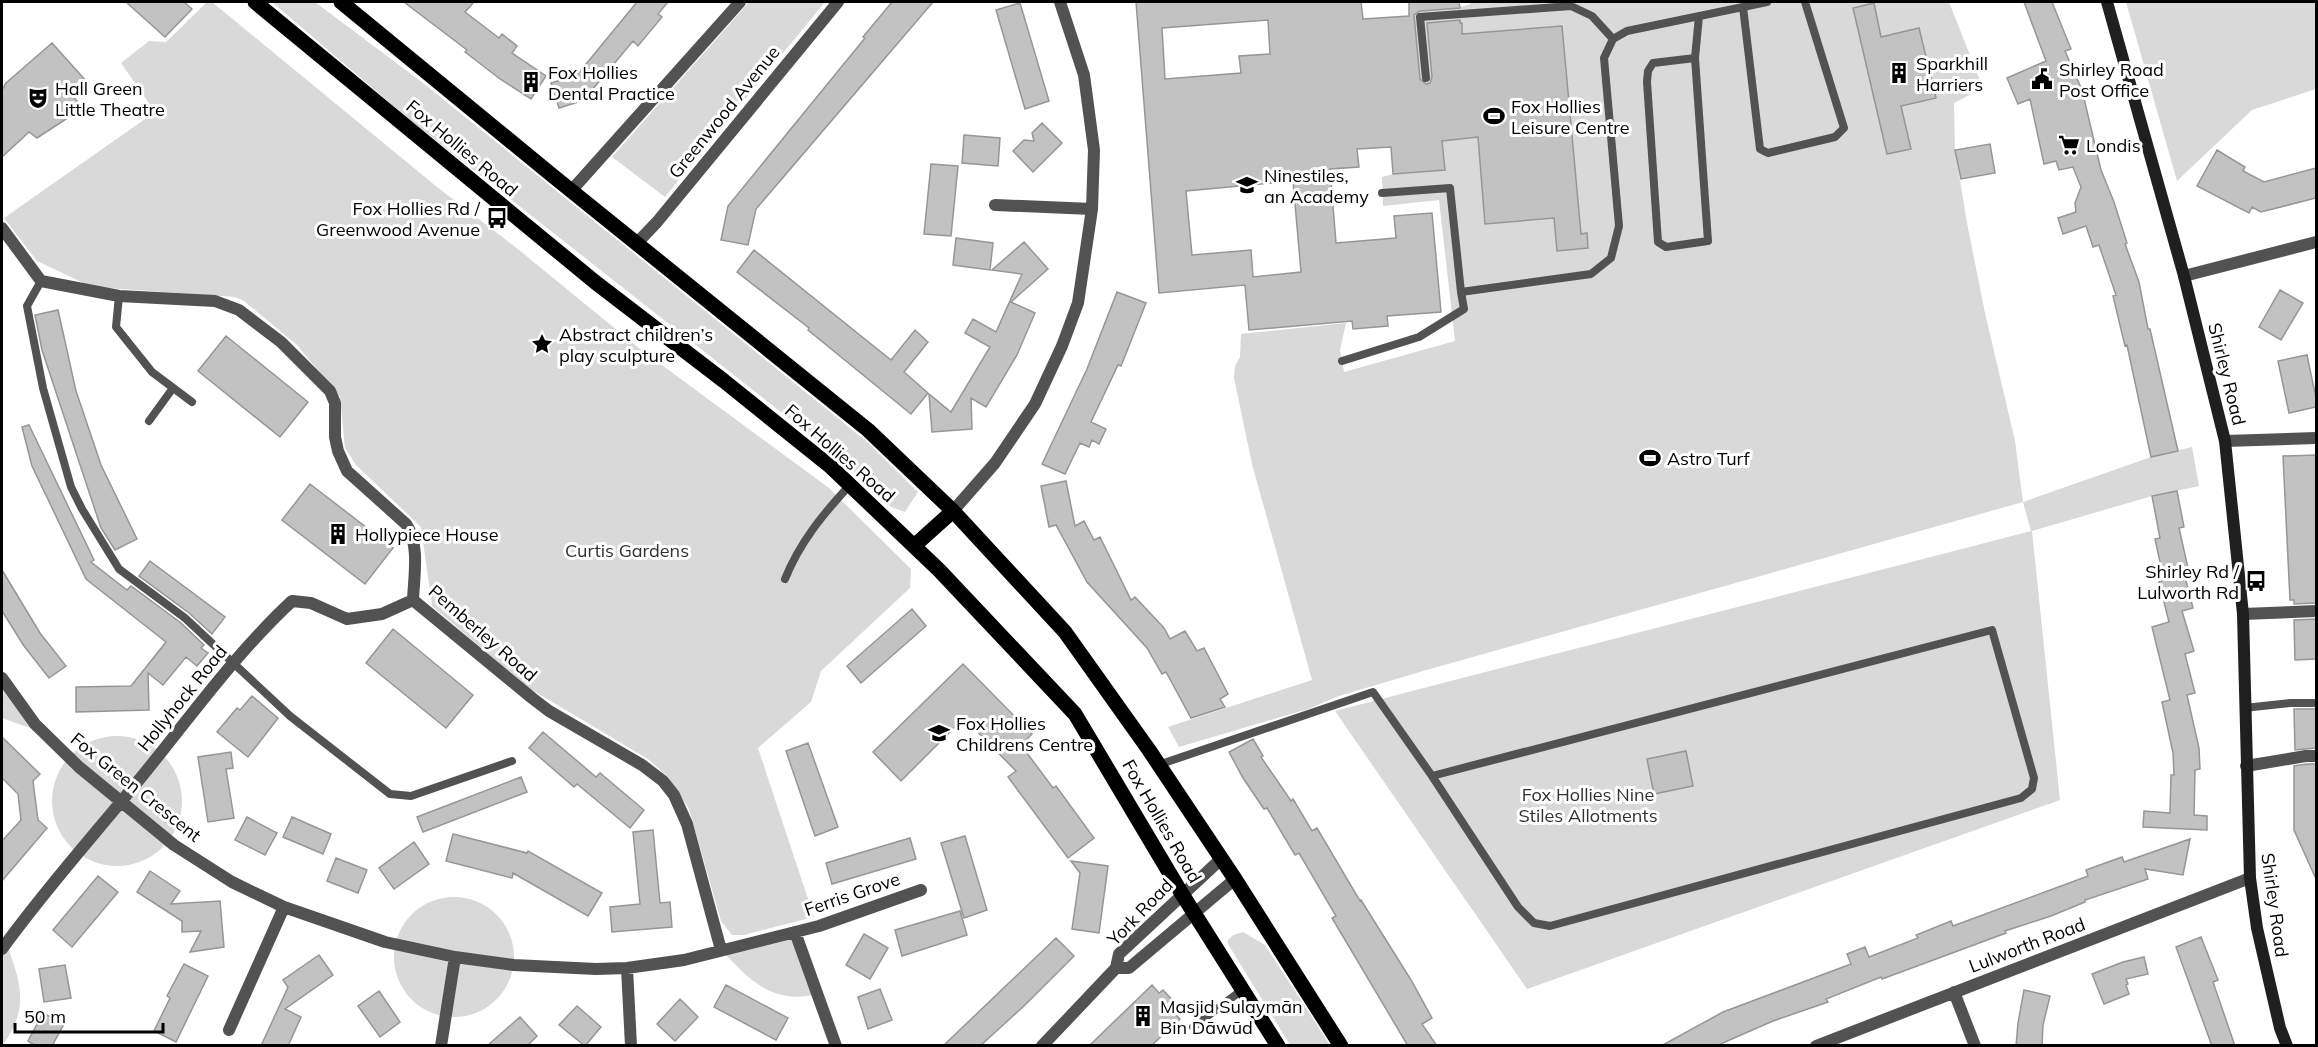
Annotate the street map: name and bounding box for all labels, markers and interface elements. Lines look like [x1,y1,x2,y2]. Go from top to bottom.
street label: Greenwood Avenue [663,41,785,183]
place label: Sparkhill Harriers [1916,52,1988,96]
place label: Shirley Road Post Office [2059,58,2164,102]
place label: Fox Hollies Dental Practice [548,61,675,105]
building icon: Sparkhill Harriers [1887,61,1911,85]
public building icon: Shirley Road Post Office [2030,67,2054,91]
building icon: Fox Hollies Dental Practice [519,70,543,94]
place label: Hall Green Little Theatre [55,77,165,121]
theatre icon: Hall Green Little Theatre [26,86,50,110]
street label: Fox Hollies Road [402,95,522,201]
place label: Fox Hollies Leisure Centre [1511,95,1630,139]
sports icon: Fox Hollies Leisure Centre [1482,104,1506,128]
supermarket icon: Londis [2057,133,2081,157]
place label: Londis [2086,134,2141,157]
place label: Ninestiles, an Academy [1264,164,1369,208]
school or university icon: Ninestiles, an Academy [1235,173,1259,197]
place label: Fox Hollies Rd / Greenwood Avenue [316,197,481,241]
bus stop icon: Fox Hollies Rd / Greenwood Avenue [485,206,509,230]
street label: Shirley Road [2203,320,2251,428]
place label: Abstract children’s play sculpture [559,323,713,367]
place icon: Abstract children’s play sculpture [530,332,554,356]
street label: Fox Hollies Road [780,399,900,507]
sports icon: Astro Turf [1638,446,1662,470]
place label: Astro Turf [1667,447,1751,470]
building icon: Hollypiece House [326,522,350,546]
place label: Hollypiece House [355,523,498,546]
park label: Curtis Gardens [565,539,689,562]
place label: Shirley Rd / Lulworth Rd [2137,560,2240,604]
bus stop icon: Shirley Rd / Lulworth Rd [2244,569,2268,593]
street label: Pemberley Road [424,580,542,686]
street label: Hollyhock Road [132,640,232,756]
place label: Fox Hollies Childrens Centre [956,712,1093,756]
school or university icon: Fox Hollies Childrens Centre [927,721,951,745]
street label: Fox Green Crescent [66,727,206,847]
street label: Fox Hollies Road [1117,755,1207,887]
park label: Fox Hollies Nine Stiles Allotments [1518,783,1658,827]
street label: Shirley Road [2256,851,2294,959]
street label: Ferris Grove [801,867,903,921]
street label: York Road [1102,874,1178,951]
street label: Lulworth Road [1966,912,2088,978]
place label: Masjid Sulaymān Bin Dāwūd [1160,995,1303,1039]
scale bar [15,996,164,1034]
building icon: Masjid Sulaymān Bin Dāwūd [1131,1004,1155,1028]
text: 50 m [24,1005,66,1028]

